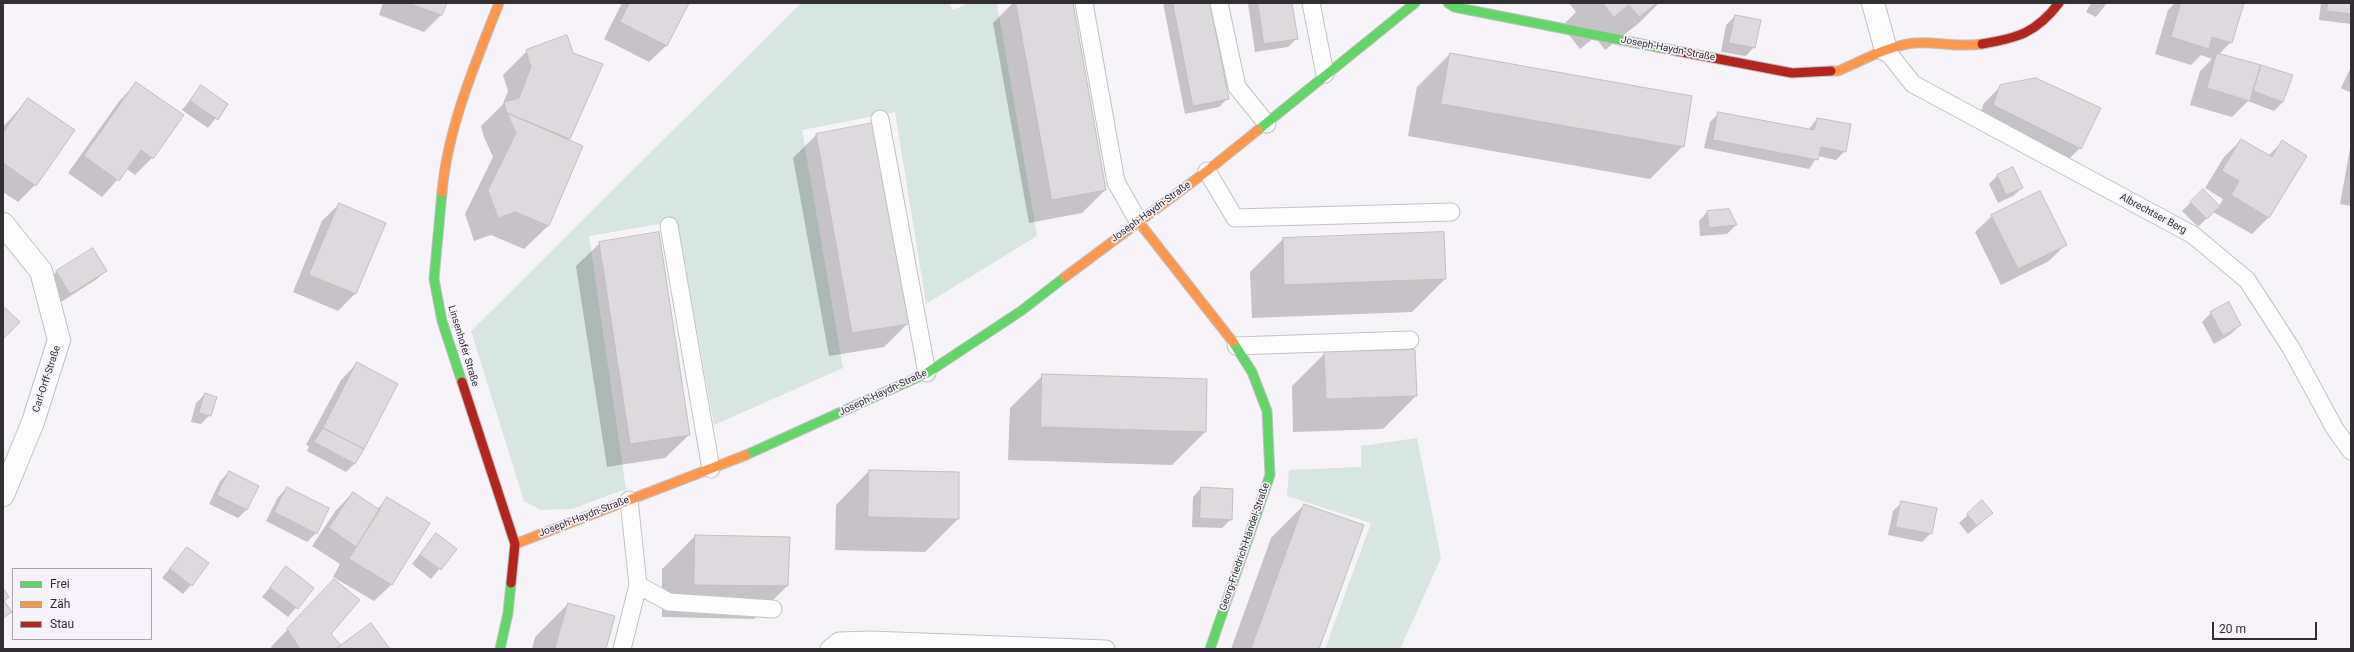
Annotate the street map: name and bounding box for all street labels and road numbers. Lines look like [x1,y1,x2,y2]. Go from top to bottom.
street label: Joseph-Haydn-Straße [1620,34,1716,64]
street label: Joseph-Haydn-Straße [1109,179,1193,245]
street label: Albrechtser Berg [2118,191,2188,237]
street label: Linsenhofer Straße [445,304,481,388]
street label: Carl-Orff-Straße [31,344,63,414]
street label: Joseph-Haydn-Straße [837,367,929,419]
street label: Georg-Friedrich-Händel-Straße [1217,482,1273,612]
street label: Joseph-Haydn-Straße [537,494,631,540]

